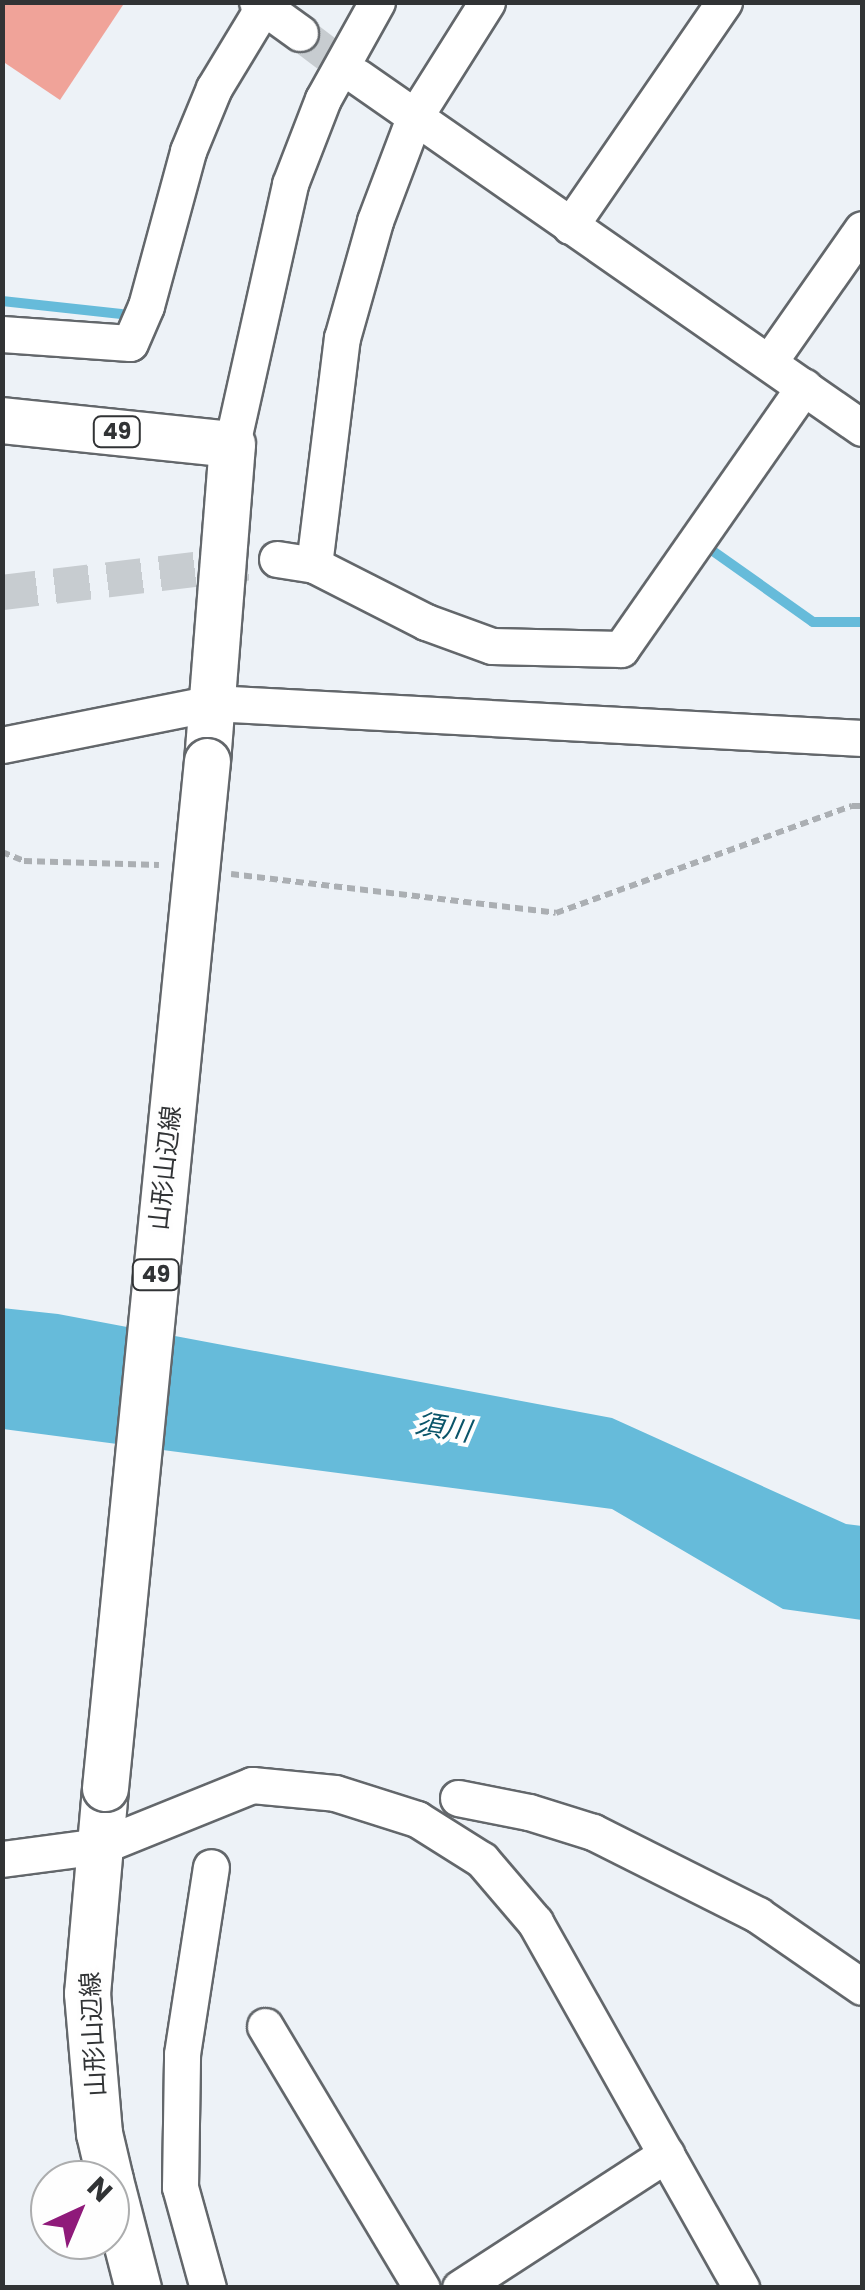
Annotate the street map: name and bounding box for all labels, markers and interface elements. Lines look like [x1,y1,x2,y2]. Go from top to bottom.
road number: 49 [92,415,142,449]
street label: 山形山辺線 [145,1104,187,1232]
road number: 49 [131,1258,181,1292]
water label: 須川 [413,1407,473,1449]
street label: 山形山辺線 [76,1971,112,2097]
north arrow [30,2160,130,2260]
text: N [79,2168,121,2211]

